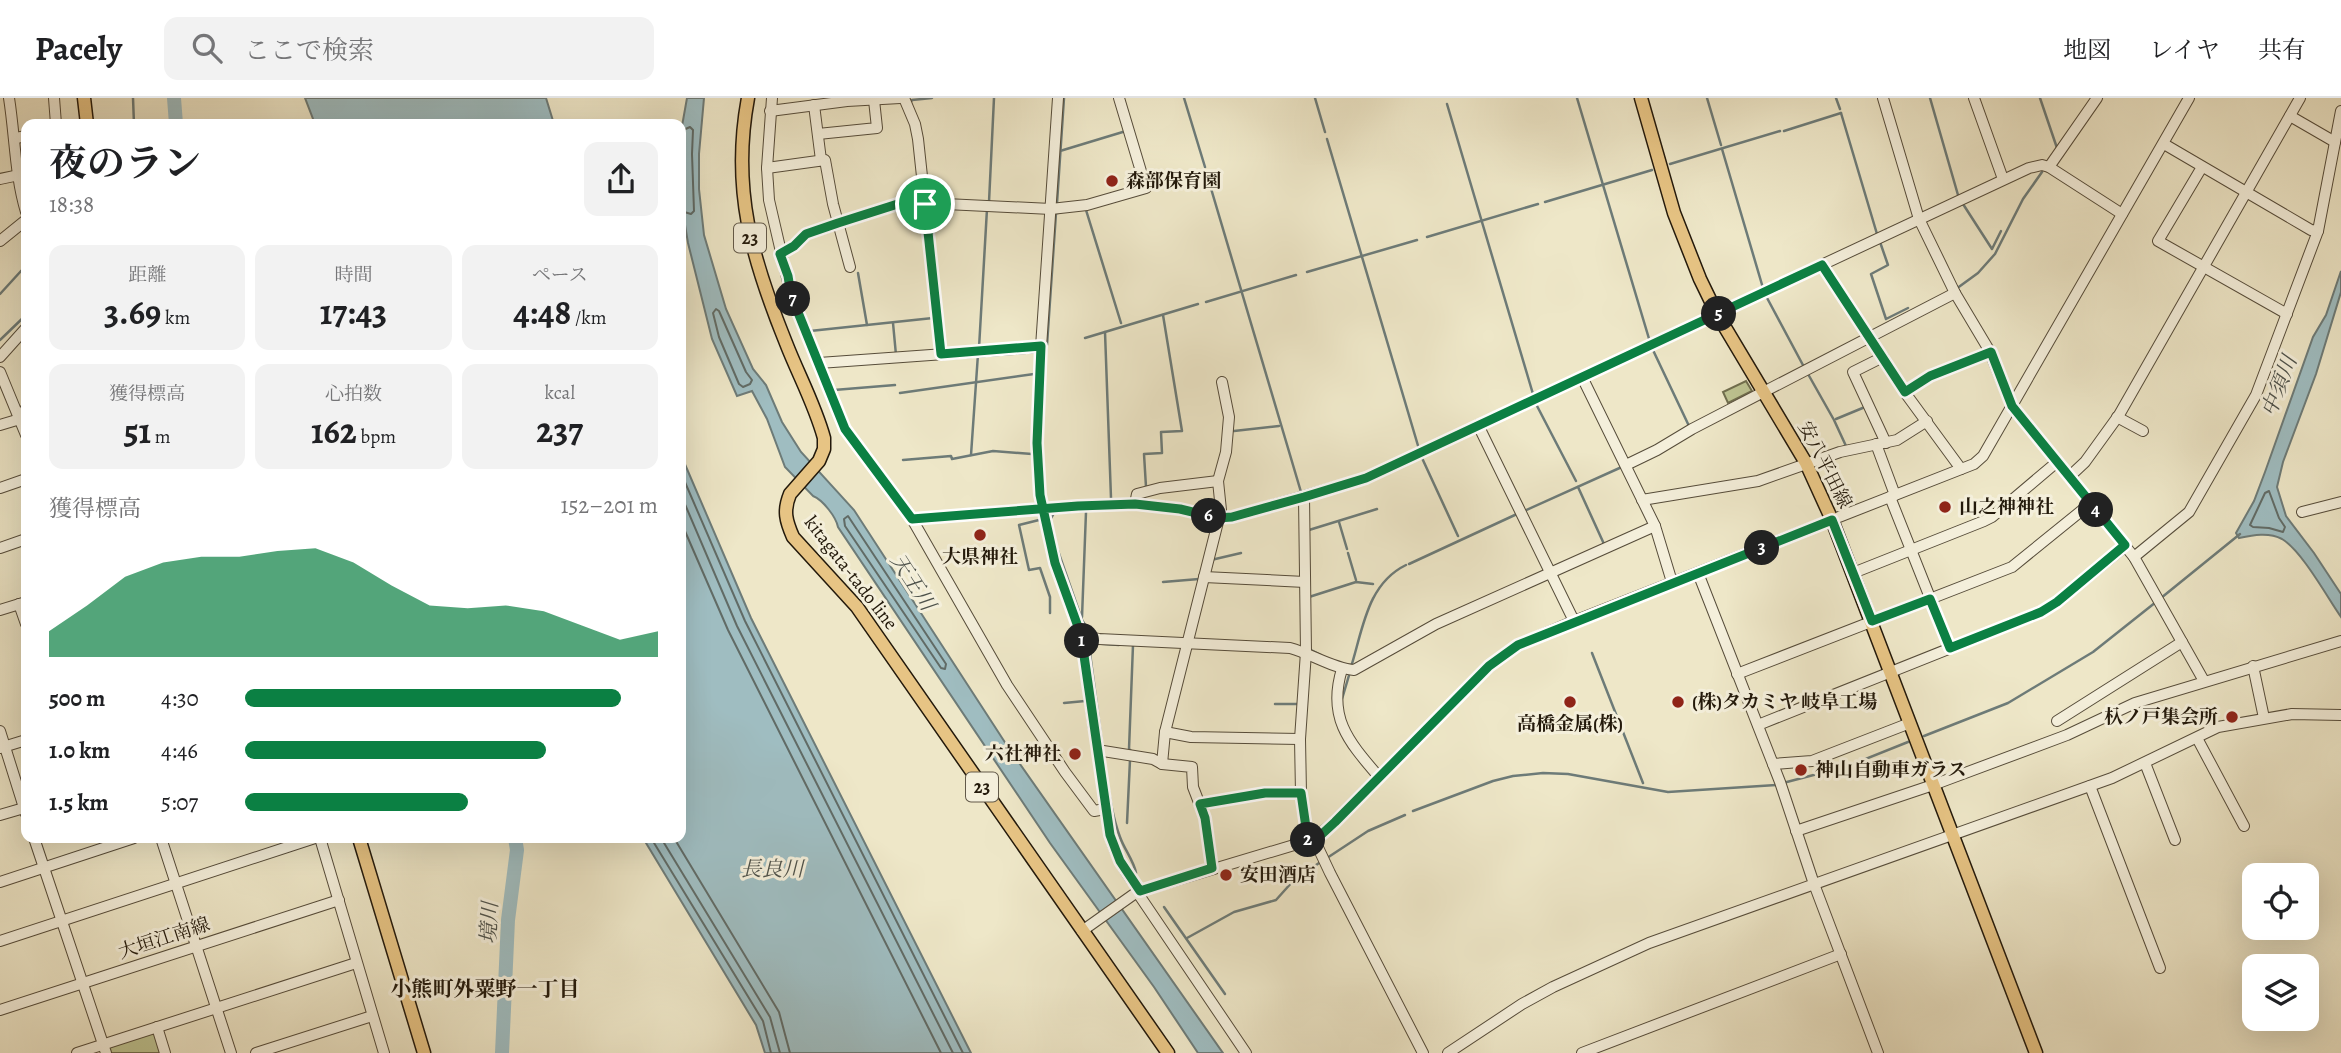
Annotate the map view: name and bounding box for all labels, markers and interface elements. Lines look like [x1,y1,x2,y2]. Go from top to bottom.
search box [164,17,654,80]
text: Pacely [35,26,122,71]
icon: search [188,29,226,67]
text: ここで検索 [244,33,374,68]
text: 地図 [2063,34,2111,66]
text: レイヤ [2149,34,2220,66]
text: 共有 [2258,34,2306,66]
text: 夜のラン [49,137,201,189]
button: share [584,142,658,216]
place label: 森部保育園 [1126,168,1221,194]
marker: 森部保育園 [1104,173,1120,189]
pin [895,174,955,234]
icon: arrive [906,185,944,223]
text: 18:38 [49,189,94,220]
road number: 23 [734,223,766,252]
text: 距離 [128,262,166,288]
text: 時間 [334,262,373,288]
text: ペース [532,262,588,288]
pin: 7 [776,282,810,316]
text: 7 [788,285,797,311]
text: 3.69 [104,288,161,336]
text: 17:43 [320,288,387,336]
text: 4:48 [513,288,571,336]
pin: 5 [1702,296,1736,332]
text: 5 [1714,300,1723,326]
text: km [161,305,190,331]
text: /km [571,305,606,331]
water label: 中須川 [2255,350,2304,420]
text: kcal [545,380,575,406]
text: 獲得標高 [109,381,185,407]
text: 心拍数 [325,381,382,407]
text: 237 [536,406,583,454]
text: 51 [124,407,151,455]
text: 162 [311,407,357,455]
street label: 安八平田線 [1792,417,1858,513]
text: m [151,424,171,450]
text: bpm [357,424,396,450]
text: 152–201 m [561,490,658,521]
pin: 4 [2078,492,2114,528]
text: 獲得標高 [49,493,141,524]
place label: 山之神神社 [1959,494,2054,520]
text: 4 [2091,496,2100,522]
pin: 6 [1192,498,1226,534]
marker: 山之神神社 [1937,499,1953,515]
text: 6 [1204,502,1213,528]
street label: kitagata-tado line [798,511,904,635]
marker: 大県神社 [972,527,988,543]
pin: 3 [1744,531,1780,566]
text: 3 [1757,534,1766,560]
place label: 大県神社 [942,544,1018,570]
water label: 天王川 [884,548,943,618]
pin: 1 [1064,624,1100,658]
text: 1 [1078,627,1085,653]
text: 500 m [49,683,105,714]
text: 4:30 [161,683,199,714]
place label: (株)タカミヤ 岐阜工場 [1692,689,1877,715]
marker: 高橋金属(株) [1562,694,1578,710]
marker: (株)タカミヤ 岐阜工場 [1670,694,1686,710]
place label: 杁ノ戸集会所 [2104,704,2218,730]
marker: 杁ノ戸集会所 [2224,709,2240,725]
place label: 高橋金属(株) [1517,711,1623,737]
text: 1.0 km [49,735,110,766]
text: 4:46 [161,735,198,766]
place label: 六社神社 [985,741,1061,767]
marker: 六社神社 [1067,746,1083,762]
place label: 神山自動車ガラス [1815,757,1966,783]
marker: 神山自動車ガラス [1793,762,1809,778]
road number: 23 [966,772,998,802]
text: 1.5 km [49,787,109,818]
text: 5:07 [161,787,198,818]
pin: 2 [1290,822,1326,858]
text: 2 [1303,826,1312,852]
water label: 長良川 [741,855,805,883]
place label: 安田酒店 [1240,862,1316,888]
map controls [2242,863,2319,1031]
button: locate [2242,863,2319,940]
marker: 安田酒店 [1218,867,1234,883]
water label: 境川 [474,899,504,945]
street label: 大垣江南線 [115,911,213,965]
button: layers [2242,954,2319,1031]
district label: 小熊町外粟野一丁目 [391,975,580,1003]

